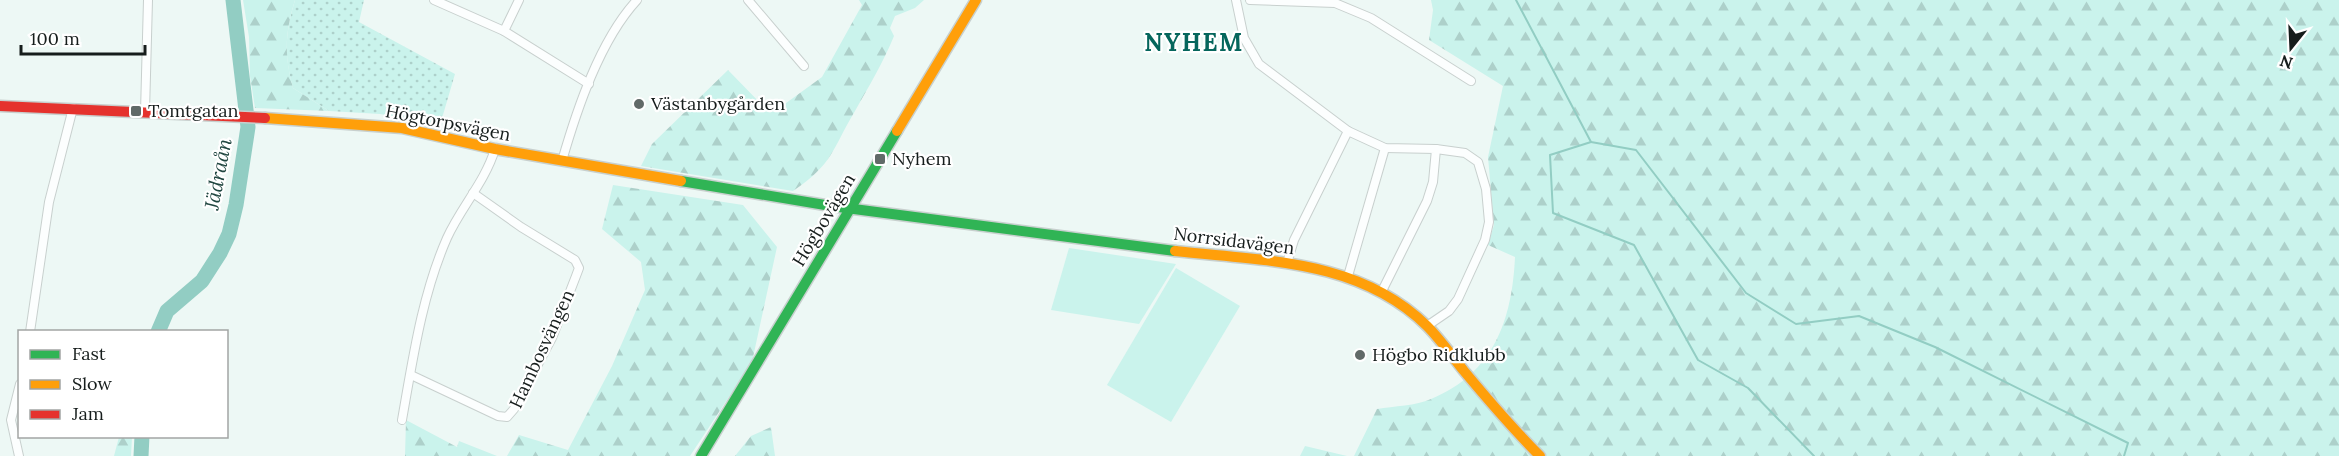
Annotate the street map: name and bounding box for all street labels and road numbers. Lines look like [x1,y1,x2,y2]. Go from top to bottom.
street label: Högtorpsvägen [383,99,513,146]
street label: Högbovägen [787,169,860,270]
street label: Norrsidavägen [1172,222,1296,259]
street label: Hambosvängen [504,286,579,412]

